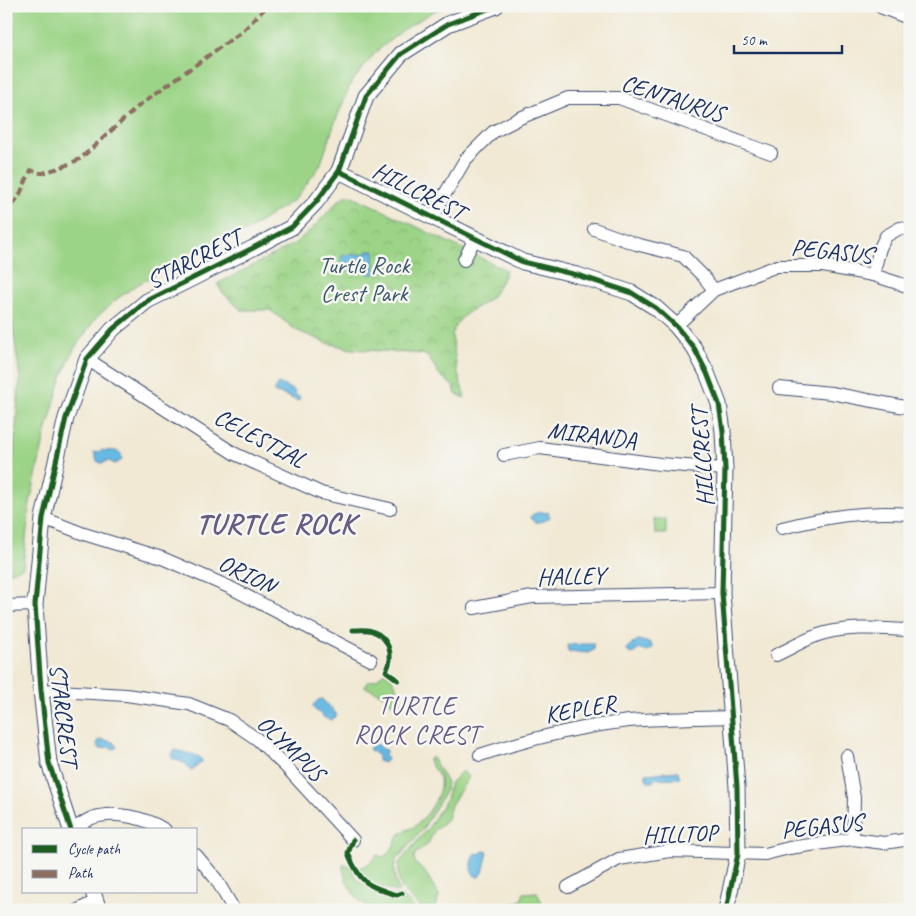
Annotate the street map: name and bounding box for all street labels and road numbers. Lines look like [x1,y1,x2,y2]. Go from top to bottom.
street label: CENTAURUS [618,67,731,130]
street label: HILLCREST [368,155,475,229]
street label: STARCREST [141,220,251,296]
street label: PEGASUS [790,232,878,271]
street label: CELESTIAL [209,401,312,475]
street label: HILLCREST [683,401,720,508]
street label: MIRANDA [546,415,639,455]
street label: ORION [214,547,283,602]
street label: HALLEY [537,560,610,592]
street label: STARCREST [43,662,86,773]
street label: KEPLER [542,688,621,730]
street label: OLYMPUS [251,708,334,790]
street label: PEGASUS [780,806,868,845]
street label: HILLTOP [642,818,720,850]

